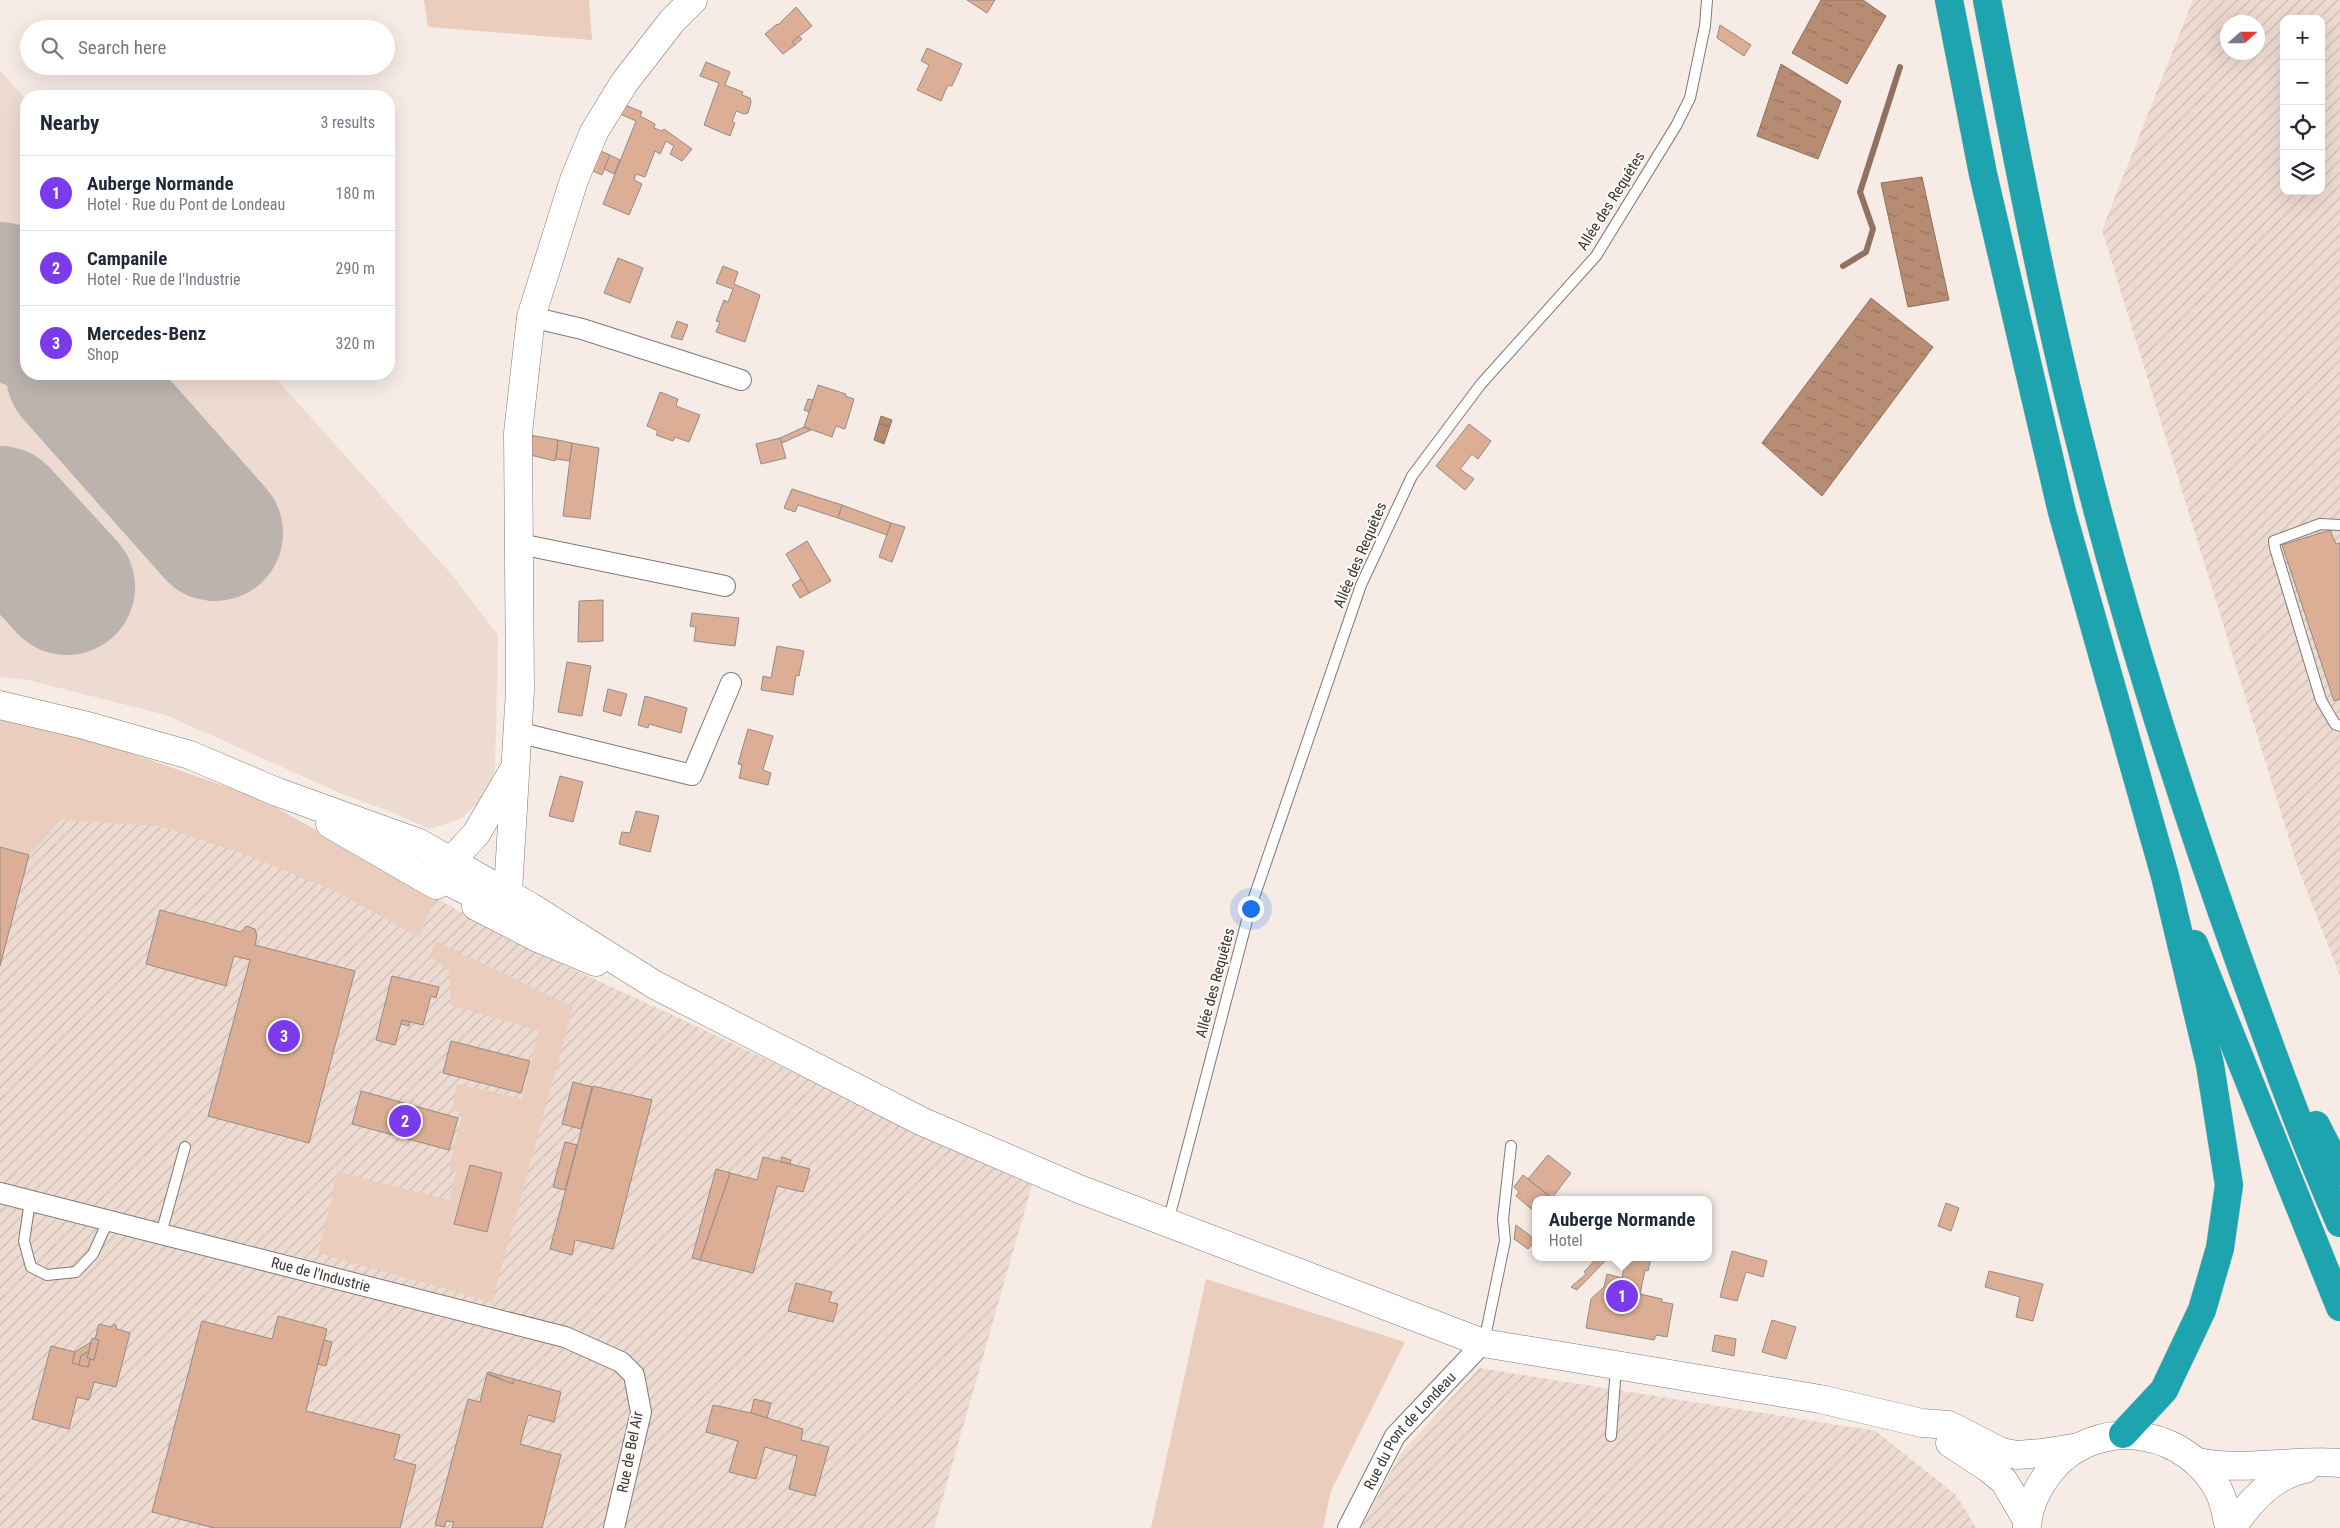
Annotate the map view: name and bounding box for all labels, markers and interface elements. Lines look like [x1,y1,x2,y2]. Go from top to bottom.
north arrow [2220,15,2265,60]
map controls [2280,15,2325,195]
button: + [2280,15,2325,60]
search box [20,20,395,75]
icon: search [38,34,66,62]
text: Search here [78,36,166,59]
button: − [2280,60,2325,105]
button: locate [2280,105,2325,150]
text: Nearby [40,111,99,135]
text: 3 results [320,113,375,132]
street label: Allée des Requêtes [1573,148,1649,254]
button: layers [2280,150,2325,195]
text: Auberge Normande [87,172,234,195]
text: 1 [52,184,60,203]
text: 180 m [336,184,375,203]
text: Hotel · Rue du Pont de Londeau [87,195,285,214]
text: Campanile [87,247,167,270]
text: 2 [52,259,60,278]
text: 290 m [336,259,375,278]
text: Hotel · Rue de l'Industrie [87,270,241,289]
text: Mercedes-Benz [87,322,206,345]
text: 3 [52,334,60,353]
text: 320 m [336,334,375,353]
text: Shop [87,345,119,364]
street label: Allée des Requêtes [1330,499,1390,610]
your location [1238,896,1264,922]
street label: Allée des Requêtes [1192,926,1238,1040]
pin: 3 [268,1017,300,1055]
pin: 2 [389,1102,421,1140]
popup [1532,1196,1712,1261]
text: Auberge Normande [1549,1208,1695,1231]
text: Hotel [1549,1231,1583,1250]
street label: Rue de l'Industrie [269,1253,372,1296]
pin: 1 [1606,1277,1638,1315]
street label: Rue du Pont de Londeau [1360,1368,1460,1493]
street label: Rue de Bel Air [613,1409,647,1494]

